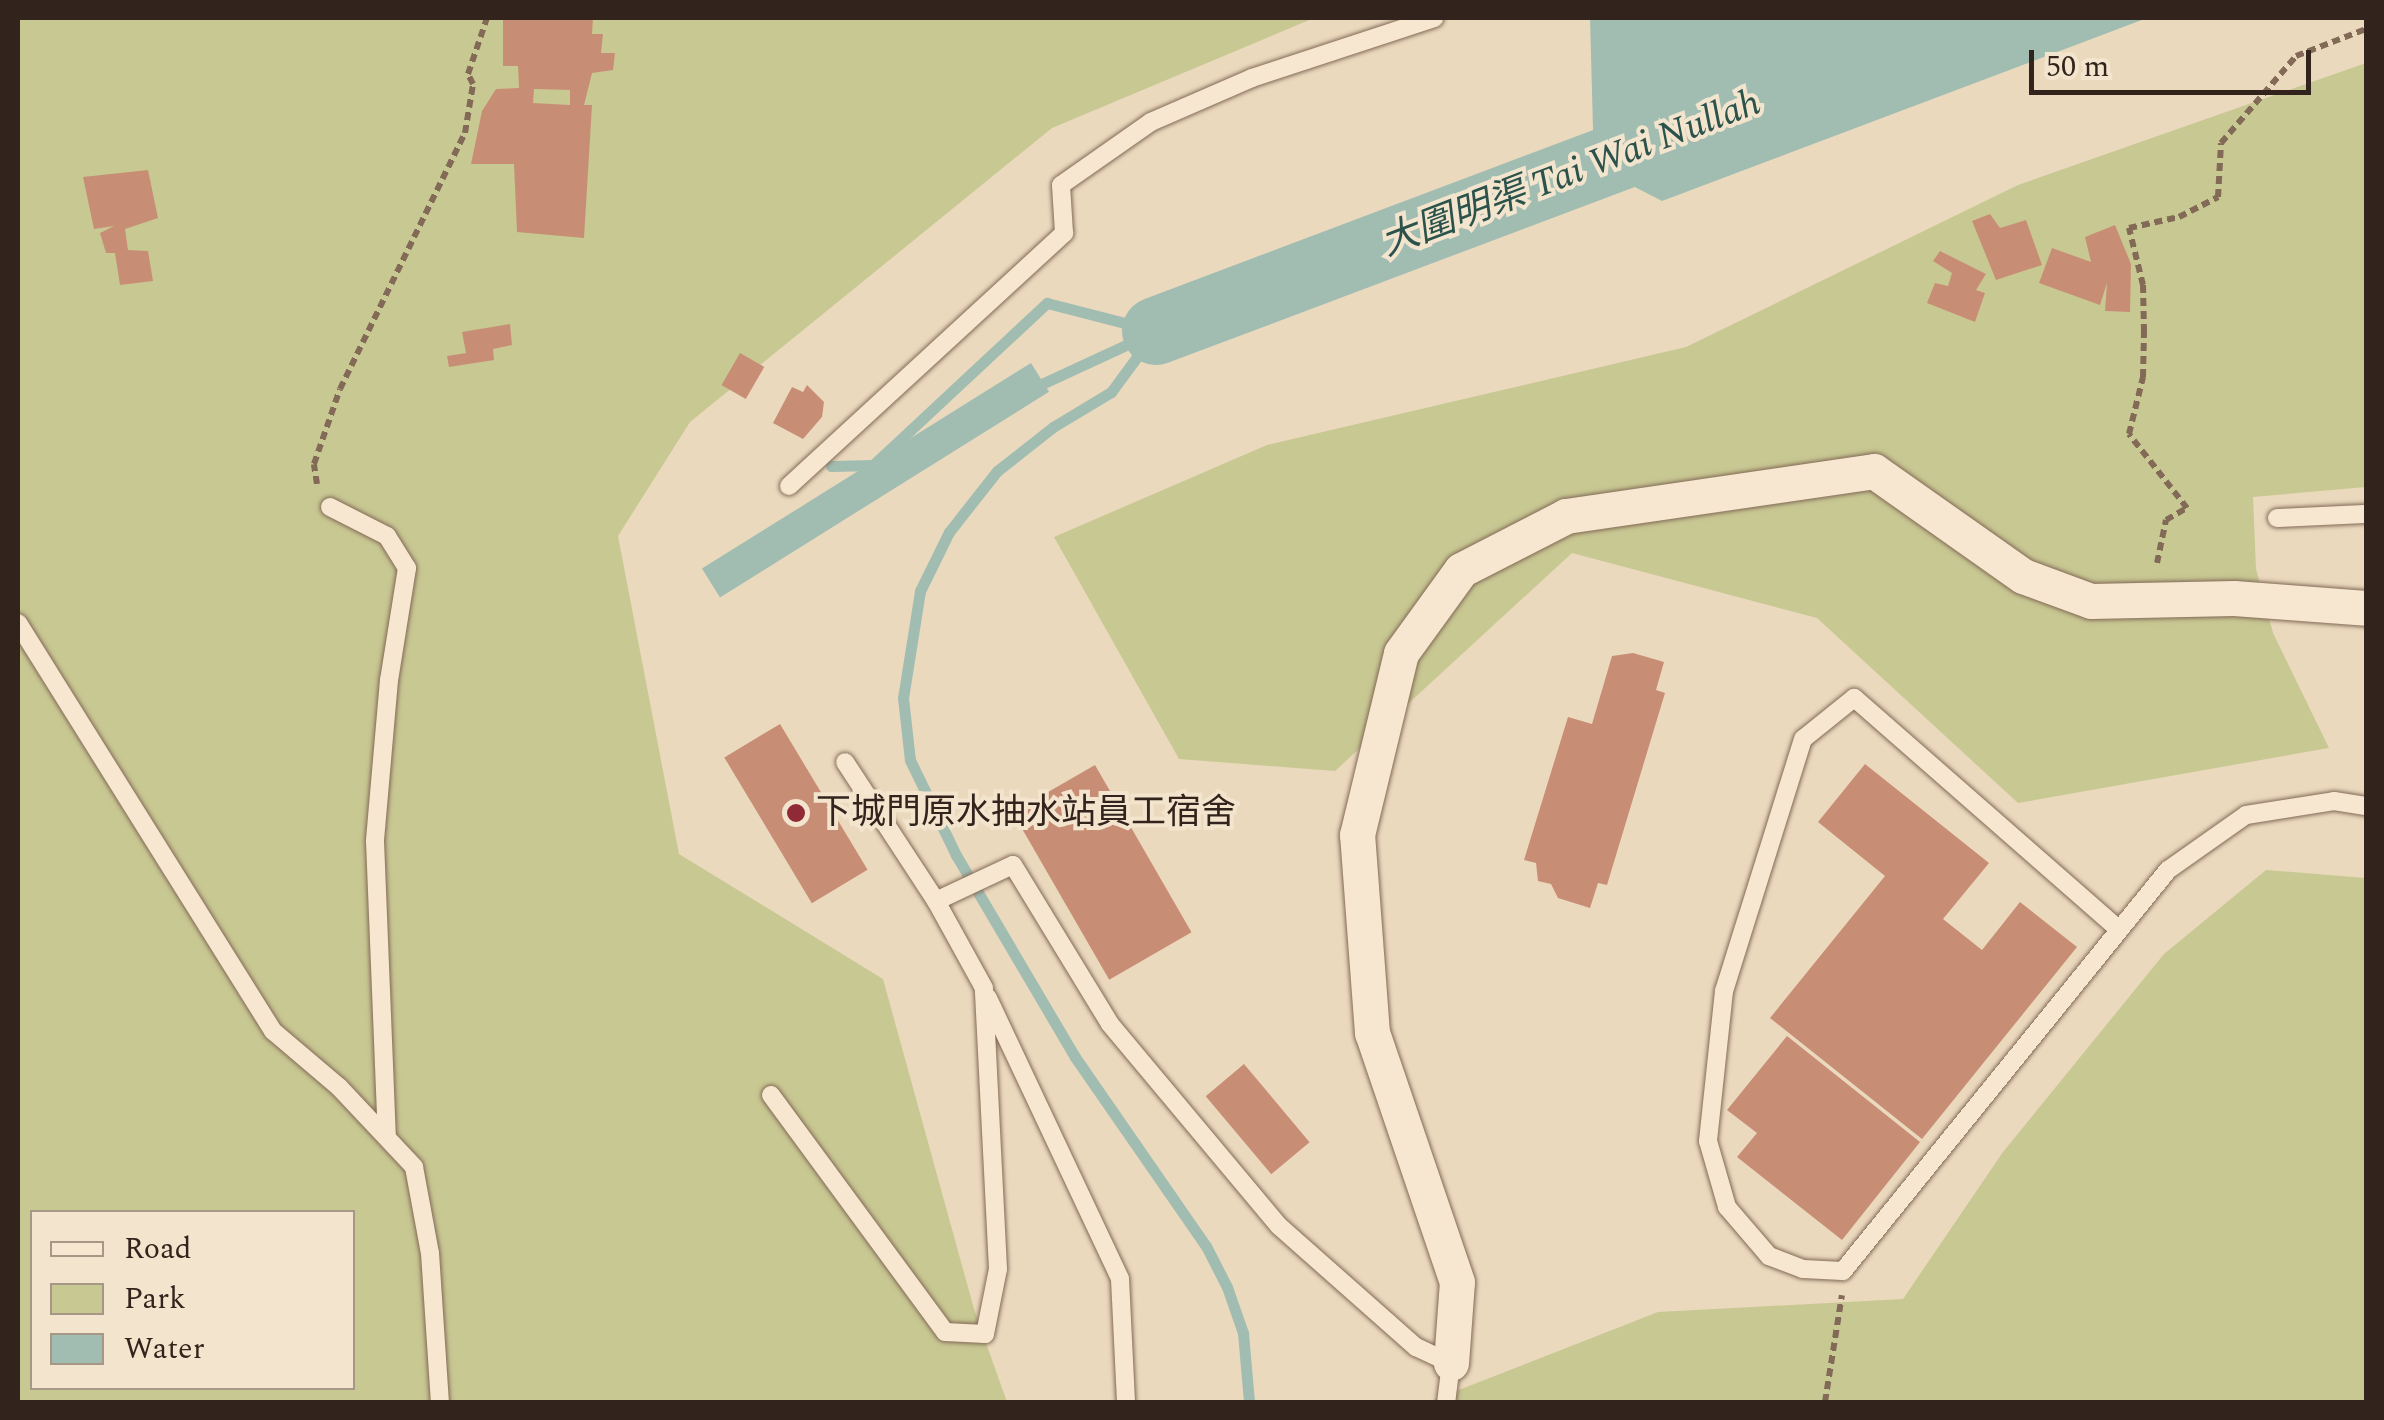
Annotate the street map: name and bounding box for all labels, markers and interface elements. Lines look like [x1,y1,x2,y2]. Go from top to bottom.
scale bar [2034,30,2316,92]
text: 50 m [2046,44,2109,90]
water label: 大圍明渠 Tai Wai Nullah [1375,81,1767,267]
place label: 下城門原水抽水站員工宿舍 [816,792,1236,834]
marker: 下城門原水抽水站員工宿舍 [785,802,807,824]
legend [30,1210,355,1390]
text: Road [124,1226,192,1272]
text: Park [124,1276,186,1322]
text: Water [124,1326,205,1372]

